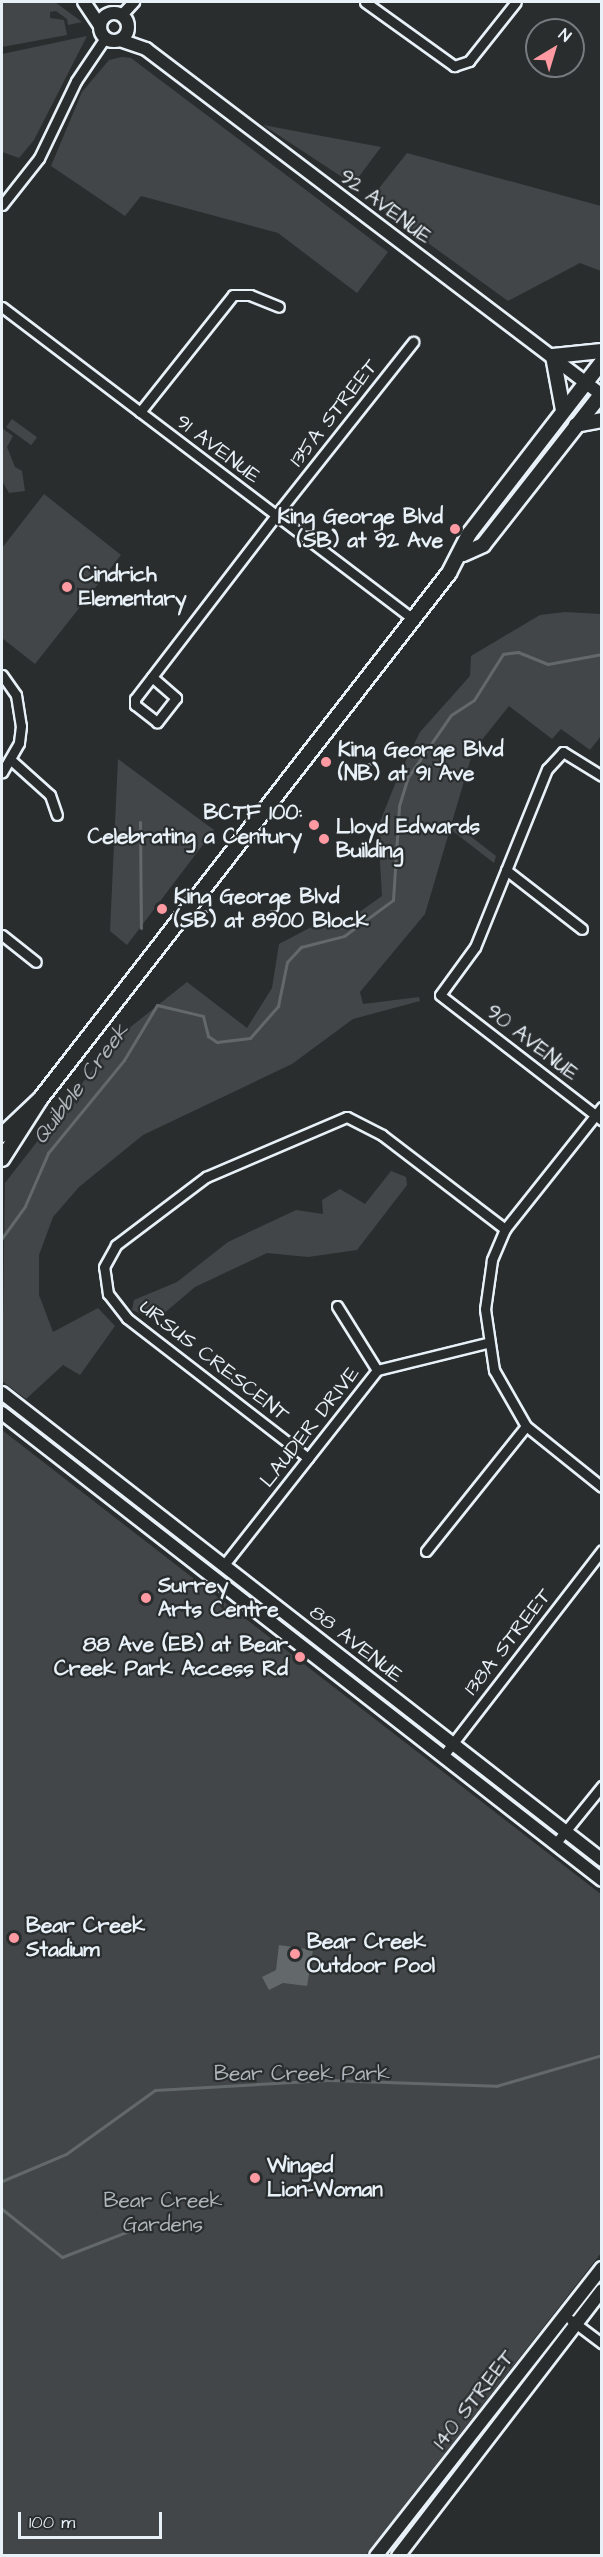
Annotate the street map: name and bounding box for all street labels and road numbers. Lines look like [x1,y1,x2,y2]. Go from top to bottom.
street label: 92 AVENUE [334,164,436,250]
street label: 135A STREET [284,354,384,472]
street label: 91 AVENUE [171,409,265,489]
street label: 90 AVENUE [481,999,583,1087]
street label: URSUS CRESCENT [134,1295,294,1427]
street label: LAUDER DRIVE [255,1361,365,1493]
street label: 138A STREET [459,1584,557,1700]
street label: 88 AVENUE [304,1600,408,1688]
street label: 140 STREET [428,2346,520,2454]

